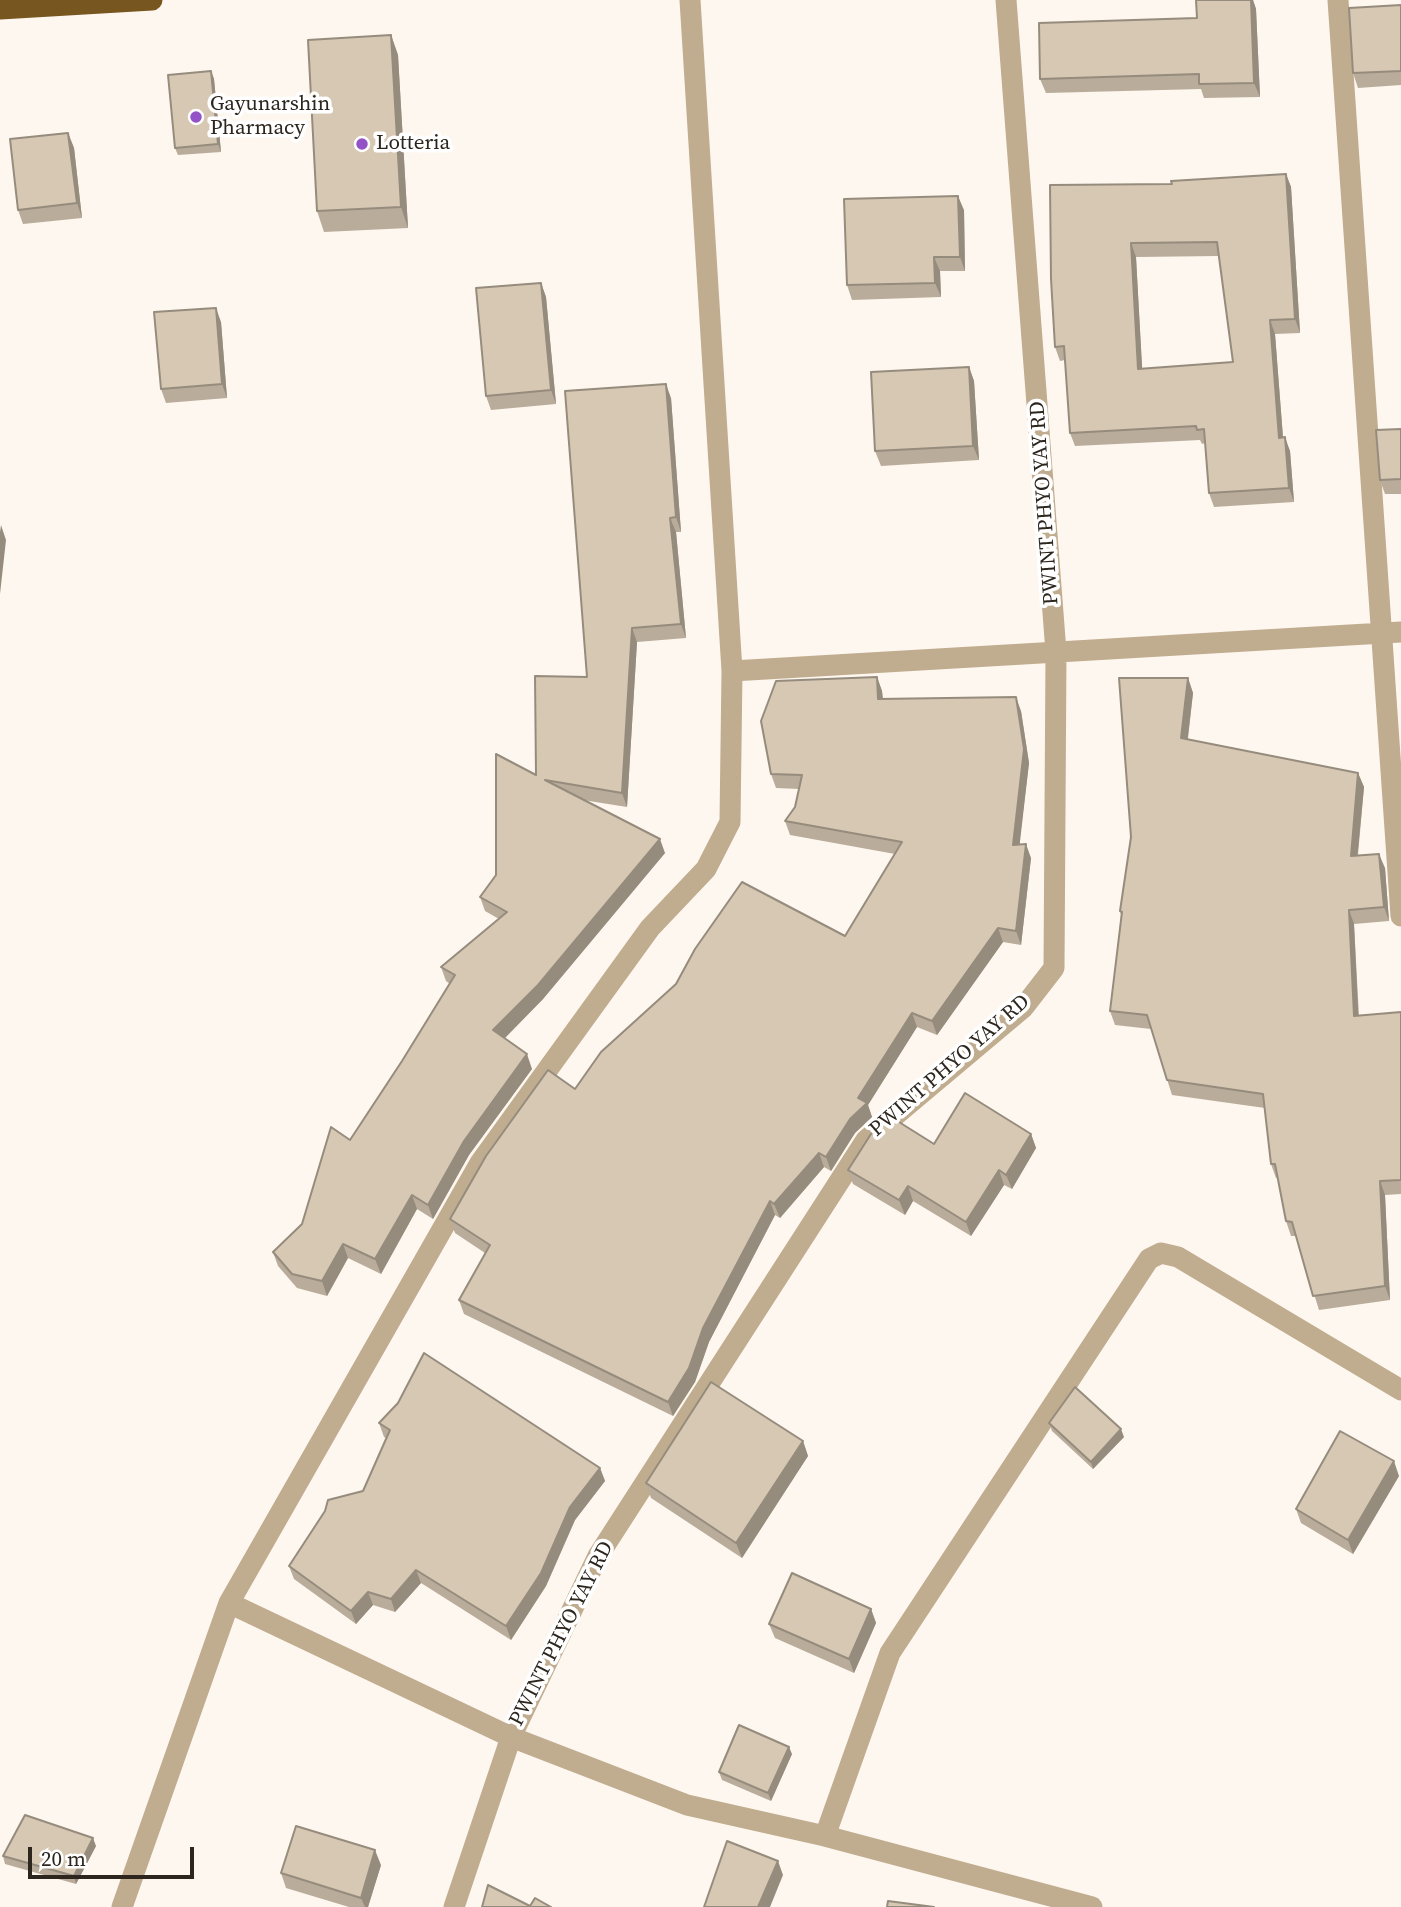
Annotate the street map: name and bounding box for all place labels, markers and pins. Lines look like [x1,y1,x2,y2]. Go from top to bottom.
place label: Gayunarshin Pharmacy [210,92,330,142]
marker: Gayunarshin Pharmacy [188,109,204,125]
place label: Lotteria [376,131,450,157]
marker: Lotteria [354,136,370,152]

